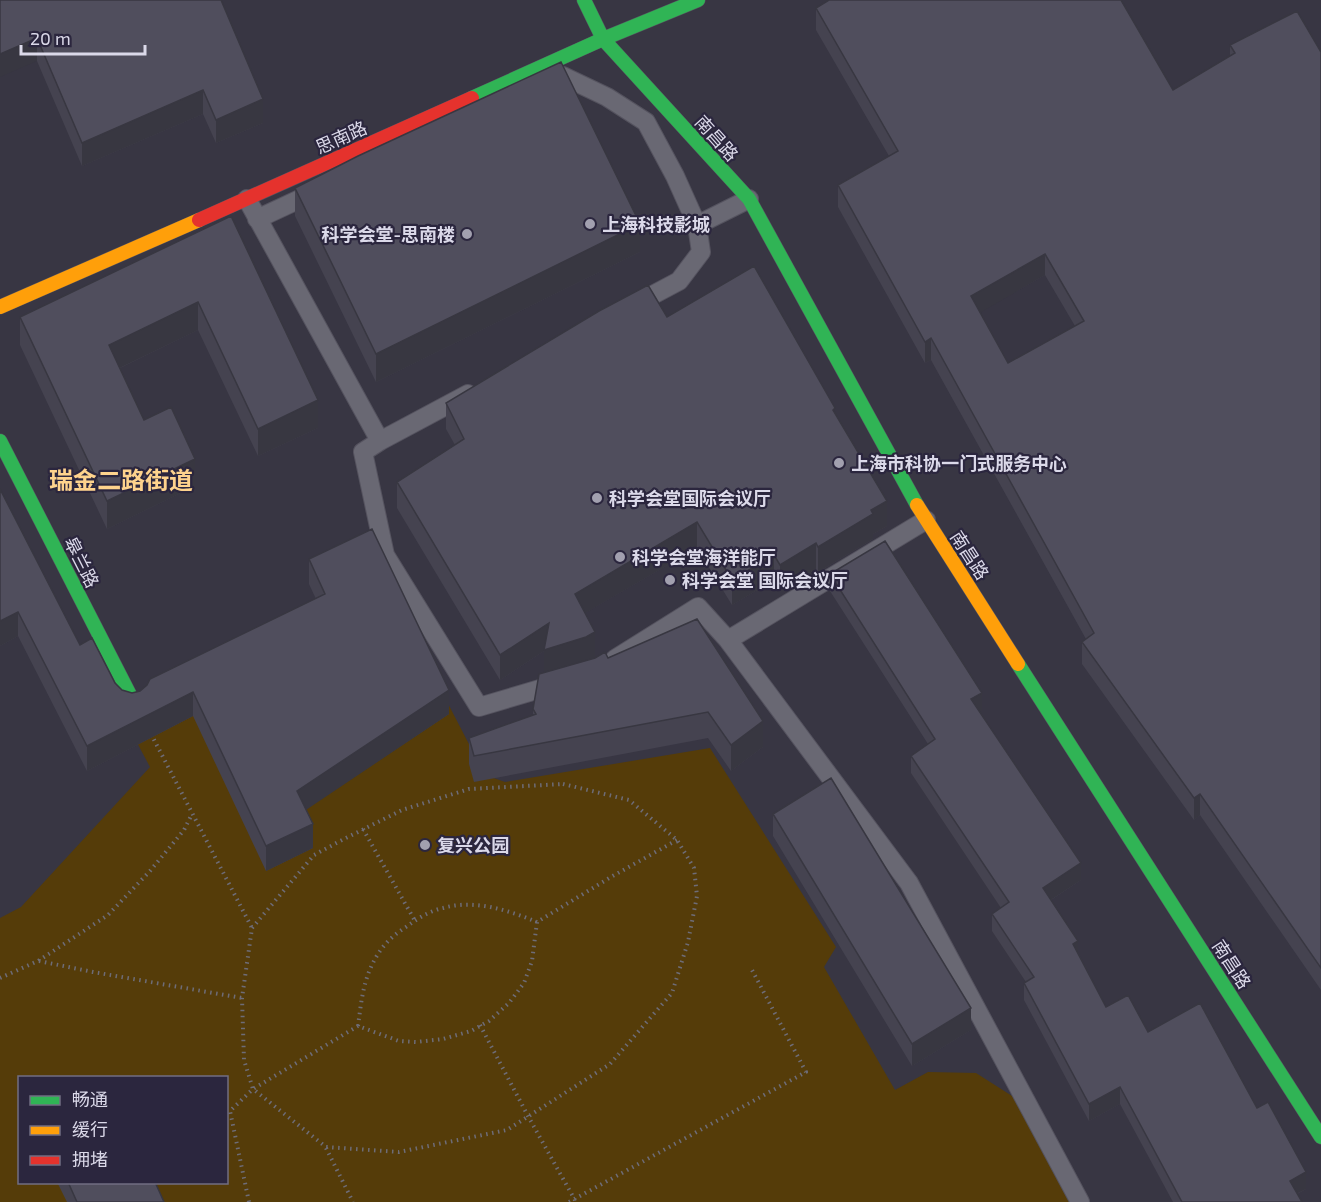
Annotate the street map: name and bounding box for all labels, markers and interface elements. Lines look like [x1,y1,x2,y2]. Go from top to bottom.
scale bar [21,18,146,56]
text: 20 m [30,27,71,49]
street label: 南昌路 [691,111,743,165]
street label: 思南路 [312,116,370,158]
place label: 上海科技影城 [602,213,710,235]
marker: 上海科技影城 [583,217,597,231]
place label: 科学会堂-思南楼 [322,223,455,245]
marker: 科学会堂-思南楼 [460,227,474,241]
place label: 上海市科协一门式服务中心 [851,452,1067,474]
marker: 上海市科协一门式服务中心 [832,456,846,470]
district label: 瑞金二路街道 [49,465,193,494]
place label: 科学会堂国际会议厅 [609,487,771,509]
marker: 科学会堂国际会议厅 [590,491,604,505]
street label: 南昌路 [946,526,994,584]
street label: 皋兰路 [60,533,104,591]
place label: 科学会堂海洋能厅 [632,546,776,568]
marker: 科学会堂海洋能厅 [613,550,627,564]
place label: 科学会堂 国际会议厅 [682,569,848,591]
marker: 科学会堂 国际会议厅 [663,573,677,587]
place label: 复兴公园 [437,834,509,856]
marker: 复兴公园 [418,838,432,852]
street label: 南昌路 [1208,935,1256,993]
legend [18,1076,228,1184]
text: 畅通 [72,1088,108,1110]
text: 缓行 [72,1118,108,1140]
text: 拥堵 [72,1148,108,1170]

